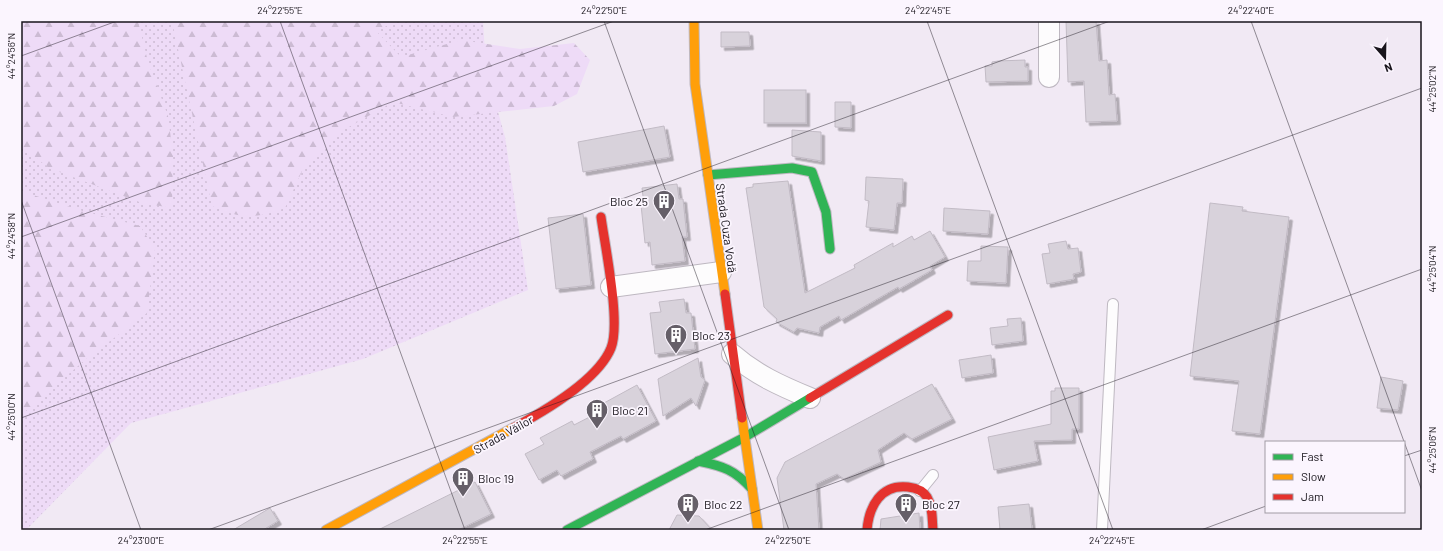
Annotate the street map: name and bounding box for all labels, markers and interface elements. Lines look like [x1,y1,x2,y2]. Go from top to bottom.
text: 24°22'55"E [257,4,303,16]
text: 24°22'50"E [581,4,627,16]
text: 24°22'45"E [905,4,951,16]
text: 24°22'40"E [1228,4,1274,16]
text: 44°24'56"N [5,33,17,79]
north arrow [1365,38,1405,78]
text: N [1383,61,1394,75]
text: 44°25'02"N [1426,65,1438,113]
street label: Strada Cuza Vodă [714,182,740,274]
building icon: Bloc 25 [651,188,677,221]
place label: Bloc 25 [610,194,648,208]
text: 44°24'58"N [5,213,17,259]
text: 44°25'04"N [1426,245,1438,293]
building icon: Bloc 23 [663,322,689,355]
place label: Bloc 23 [692,328,730,342]
text: 44°25'00"N [5,393,17,441]
building icon: Bloc 21 [584,397,610,430]
place label: Bloc 21 [612,403,648,417]
street label: Strada Văilor [471,412,536,456]
text: 44°25'06"N [1426,427,1438,473]
legend [1265,441,1405,513]
text: Fast [1301,449,1324,463]
building icon: Bloc 19 [450,465,476,498]
text: Slow [1301,469,1326,483]
place label: Bloc 19 [478,471,514,485]
text: Jam [1301,489,1324,503]
building icon: Bloc 22 [675,491,701,524]
building icon: Bloc 27 [893,491,919,524]
place label: Bloc 22 [704,497,742,511]
place label: Bloc 27 [922,497,960,511]
text: 24°23'00"E [118,534,164,546]
text: 24°22'55"E [442,534,488,546]
text: 24°22'50"E [765,534,811,546]
text: 24°22'45"E [1089,534,1135,546]

